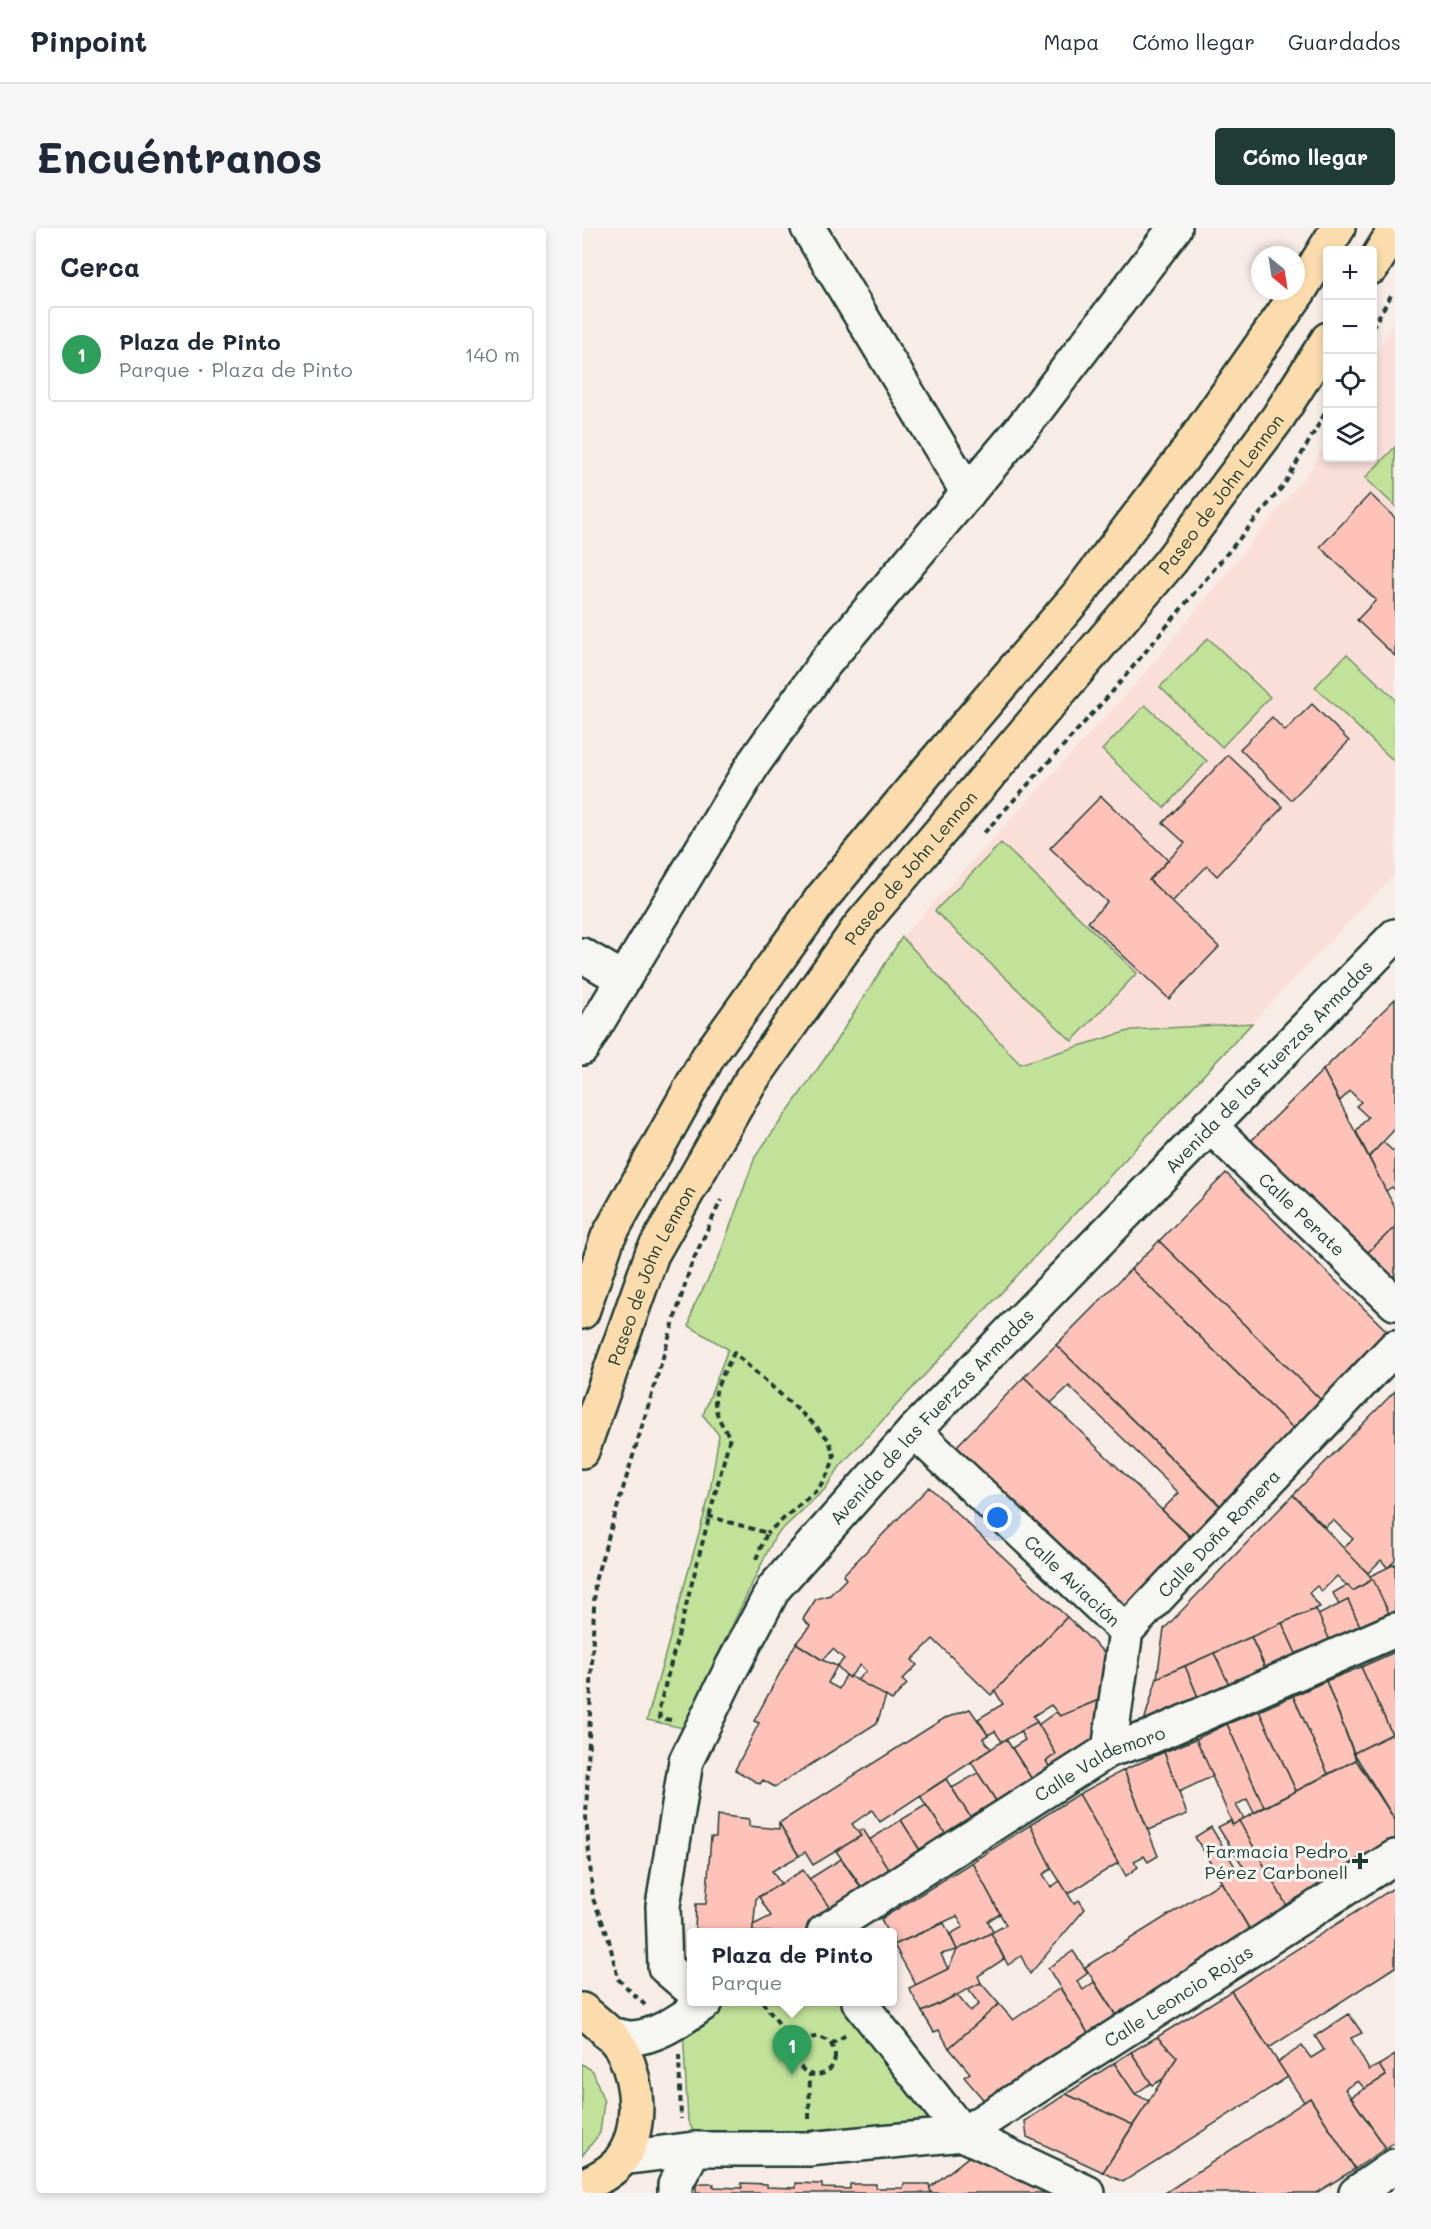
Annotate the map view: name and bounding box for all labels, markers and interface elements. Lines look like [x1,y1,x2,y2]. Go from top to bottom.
text: Pinpoint [30,23,147,59]
text: Mapa [1043,28,1099,55]
text: Cómo llegar [1132,28,1255,55]
text: Guardados [1288,28,1401,55]
button: Cómo llegar [1215,128,1395,185]
text: Encuéntranos [36,129,322,184]
north arrow [1251,246,1305,300]
map controls [1323,246,1377,462]
button: + [1323,246,1377,300]
text: Cerca [60,250,140,284]
button: − [1323,300,1377,354]
text: Plaza de Pinto [119,327,281,356]
text: 1 [77,341,86,367]
text: 140 m [465,341,520,367]
button: locate [1323,354,1377,408]
text: Parque · Plaza de Pinto [119,356,353,382]
button: layers [1323,408,1377,462]
street label: Paseo de John Lennon [1153,409,1289,579]
street label: Paseo de John Lennon [839,785,982,949]
street label: Avenida de las Fuerzas Armadas [1159,955,1377,1178]
street label: Calle Perate [1254,1167,1351,1261]
street label: Paseo de John Lennon [601,1181,701,1369]
street label: Avenida de las Fuerzas Armadas [824,1303,1039,1530]
street label: Calle Doña Romera [1152,1464,1285,1602]
your location [983,1503,1012,1532]
street label: Calle Aviación [1019,1529,1126,1632]
street label: Calle Valdemoro [1030,1720,1169,1807]
place label: Farmacia Pedro Pérez Carbonell [1205,1839,1348,1884]
marker: Farmacia Pedro Pérez Carbonell [1353,1854,1367,1868]
popup [687,1928,897,2006]
street label: Calle Leoncio Rojas [1099,1939,1257,2053]
text: Plaza de Pinto [711,1940,873,1969]
text: Parque [711,1969,782,1995]
pin: 1 [772,2026,812,2075]

